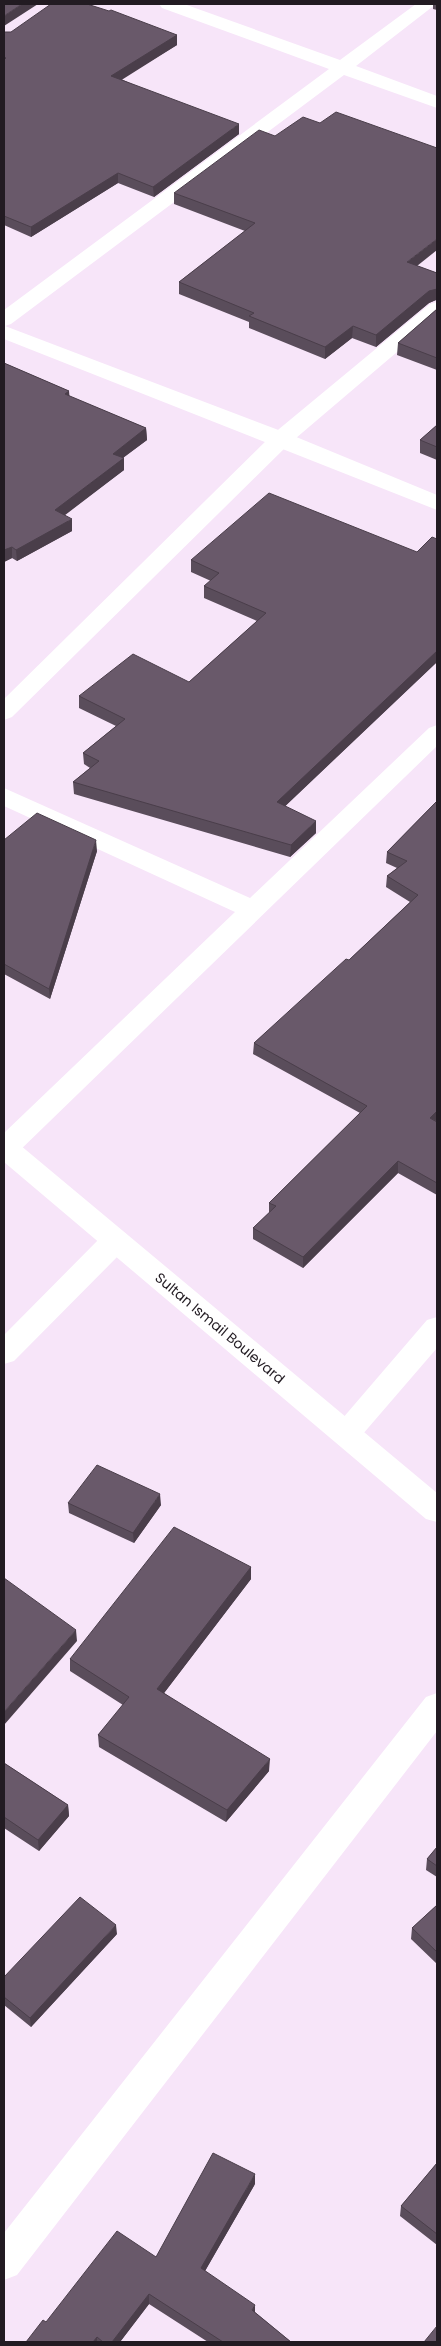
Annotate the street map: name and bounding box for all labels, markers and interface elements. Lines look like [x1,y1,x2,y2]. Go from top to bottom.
street label: Sultan Ismail Boulevard [151,1268,289,1388]

